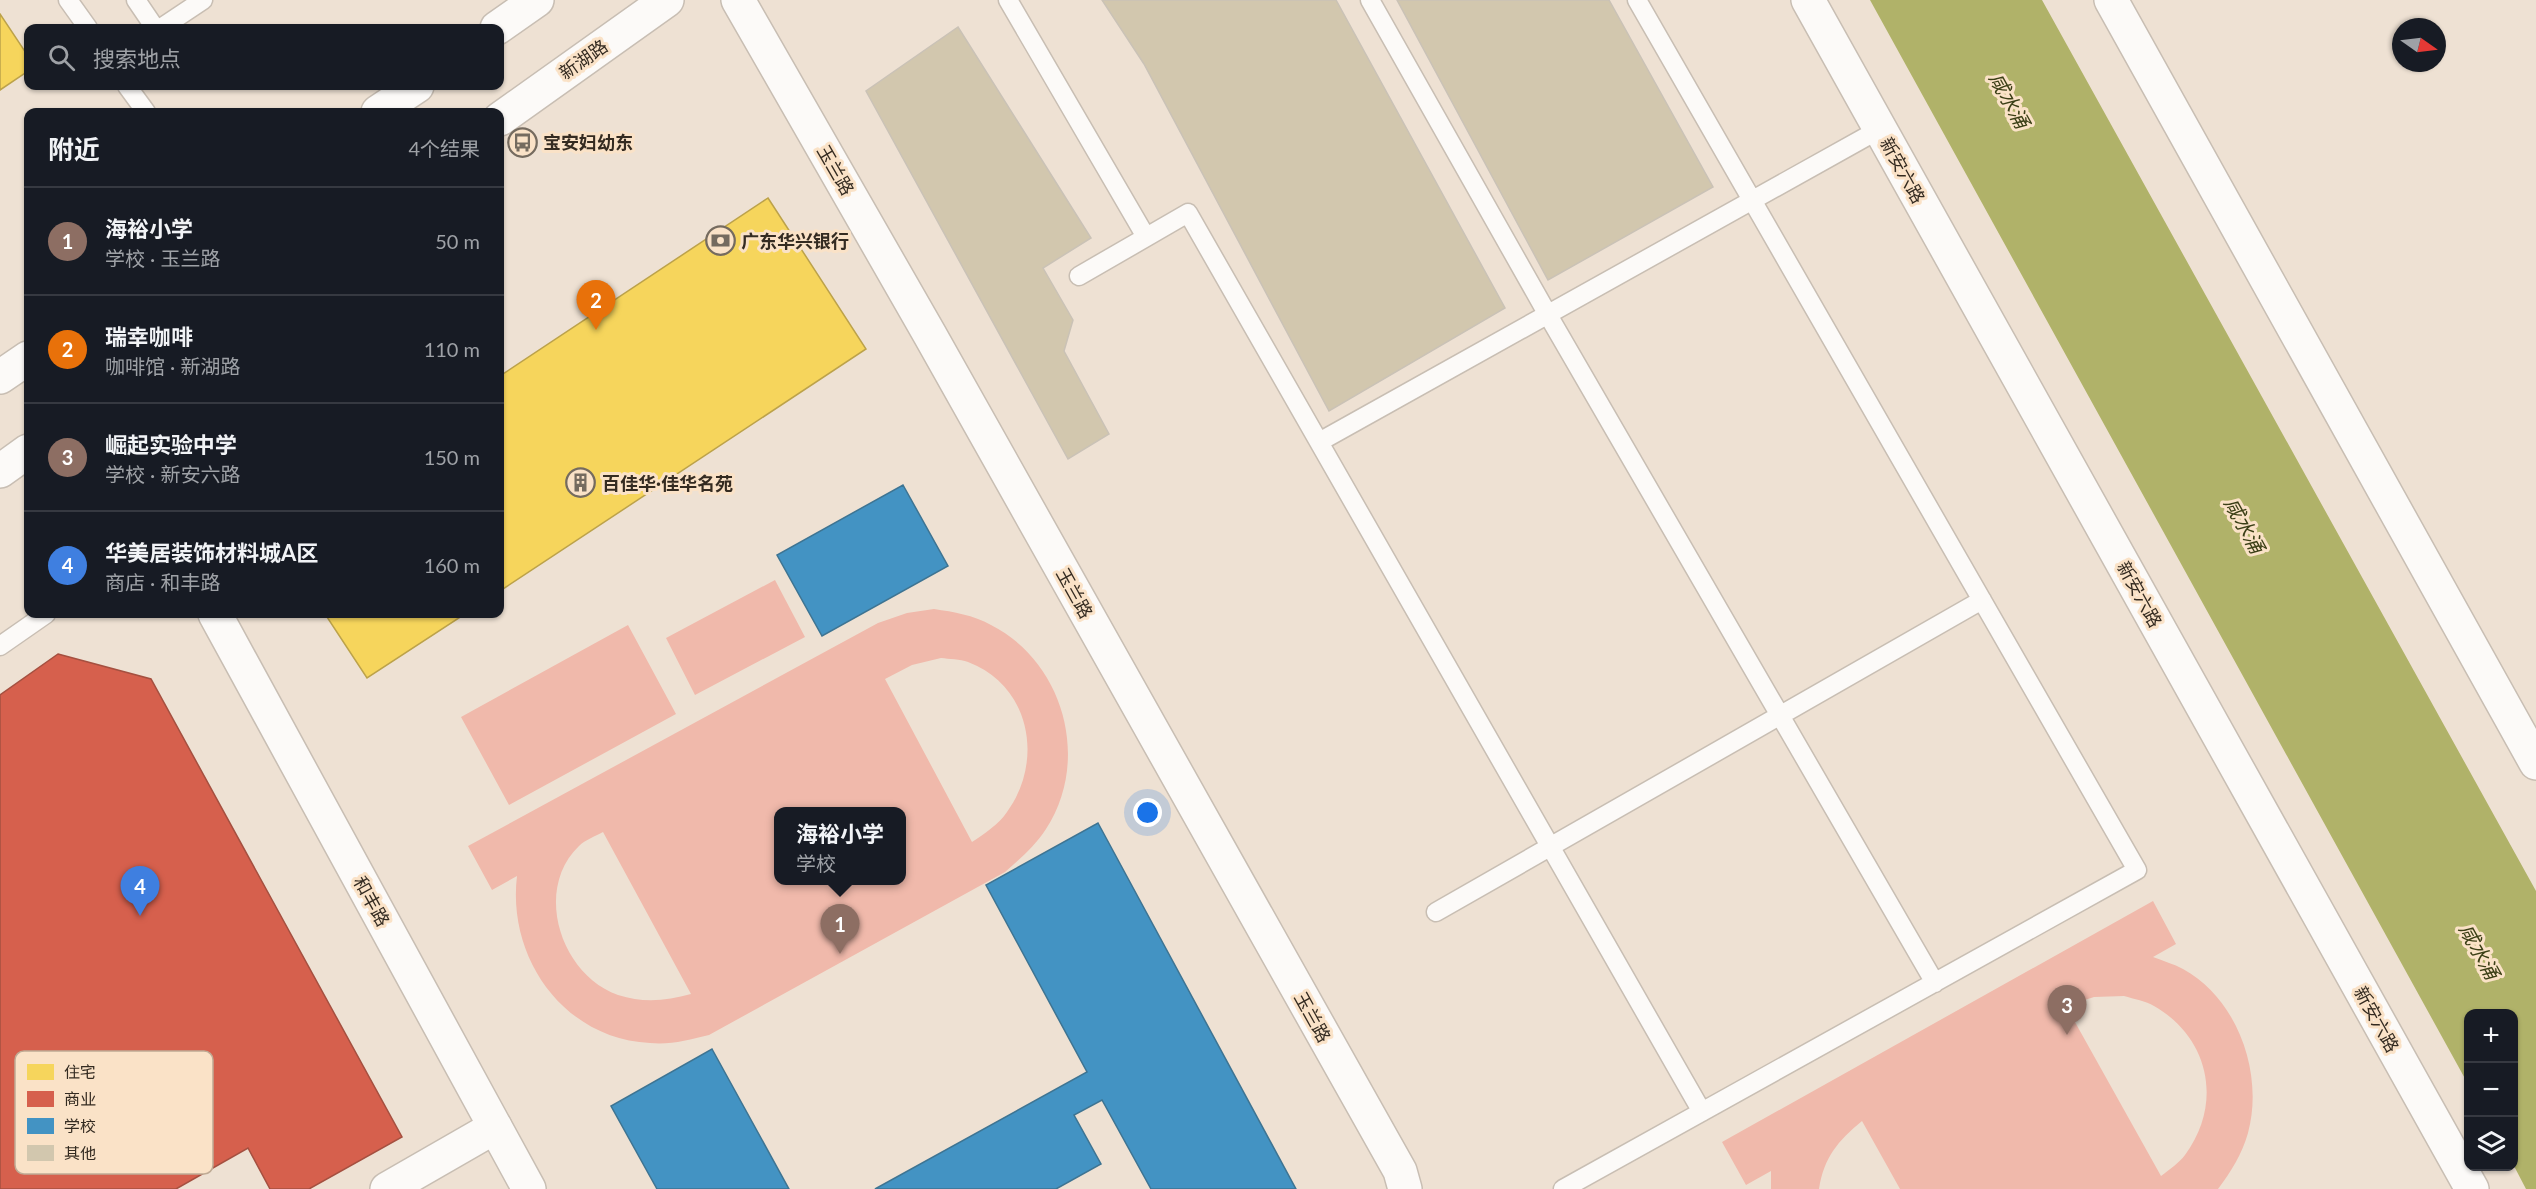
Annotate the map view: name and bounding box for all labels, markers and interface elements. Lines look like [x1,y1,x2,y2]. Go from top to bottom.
north arrow [2392,18,2446,72]
search box [24,24,504,90]
street label: 新湖路 [555,35,611,83]
icon: search [45,41,78,74]
text: 搜索地点 [93,45,181,72]
water label: 咸水涌 [1985,68,2036,134]
bus stop icon: 宝安妇幼东 [506,126,538,158]
place label: 宝安妇幼东 [543,131,633,153]
text: 附近 [48,133,100,165]
street label: 新安六路 [1876,133,1930,207]
text: 4个结果 [408,136,480,160]
street label: 玉兰路 [813,141,859,199]
text: 海裕小学 [105,215,193,242]
bank icon: 广东华兴银行 [704,225,736,257]
text: 1 [62,229,73,253]
text: 50 m [435,229,480,253]
place label: 广东华兴银行 [741,230,849,252]
text: 学校 · 玉兰路 [105,246,220,270]
pin: 2 [576,280,616,330]
text: 瑞幸咖啡 [105,323,193,350]
text: 2 [62,337,73,361]
text: 110 m [424,337,480,361]
text: 咖啡馆 · 新湖路 [105,354,240,378]
text: 崛起实验中学 [105,431,237,458]
text: 3 [62,445,73,469]
text: 150 m [424,445,480,469]
text: 学校 · 新安六路 [105,462,240,486]
building icon: 百佳华·佳华名苑 [565,467,597,499]
place label: 百佳华·佳华名苑 [602,472,733,494]
water label: 咸水涌 [2220,493,2271,559]
text: 华美居装饰材料城A区 [105,539,318,566]
text: 4 [62,553,73,577]
text: 160 m [424,553,480,577]
street label: 新安六路 [2113,557,2167,631]
street label: 玉兰路 [1052,564,1098,622]
text: 商店 · 和丰路 [105,570,220,594]
your location [1133,798,1162,827]
popup [774,807,906,885]
text: 海裕小学 [796,820,884,847]
text: 学校 [796,851,836,875]
pin: 4 [120,866,160,916]
street label: 和丰路 [349,872,395,930]
pin: 1 [820,904,860,954]
water label: 咸水涌 [2455,919,2506,985]
street label: 新安六路 [2350,982,2404,1056]
pin: 3 [2048,986,2086,1035]
street label: 玉兰路 [1290,988,1336,1046]
map controls [2464,1009,2518,1171]
button: + [2464,1009,2518,1063]
legend [15,1051,213,1174]
text: 住宅 [64,1062,96,1081]
button: − [2464,1063,2518,1117]
text: 商业 [64,1089,96,1108]
text: 学校 [64,1116,96,1135]
button: layers [2464,1117,2518,1171]
text: 其他 [64,1143,96,1162]

